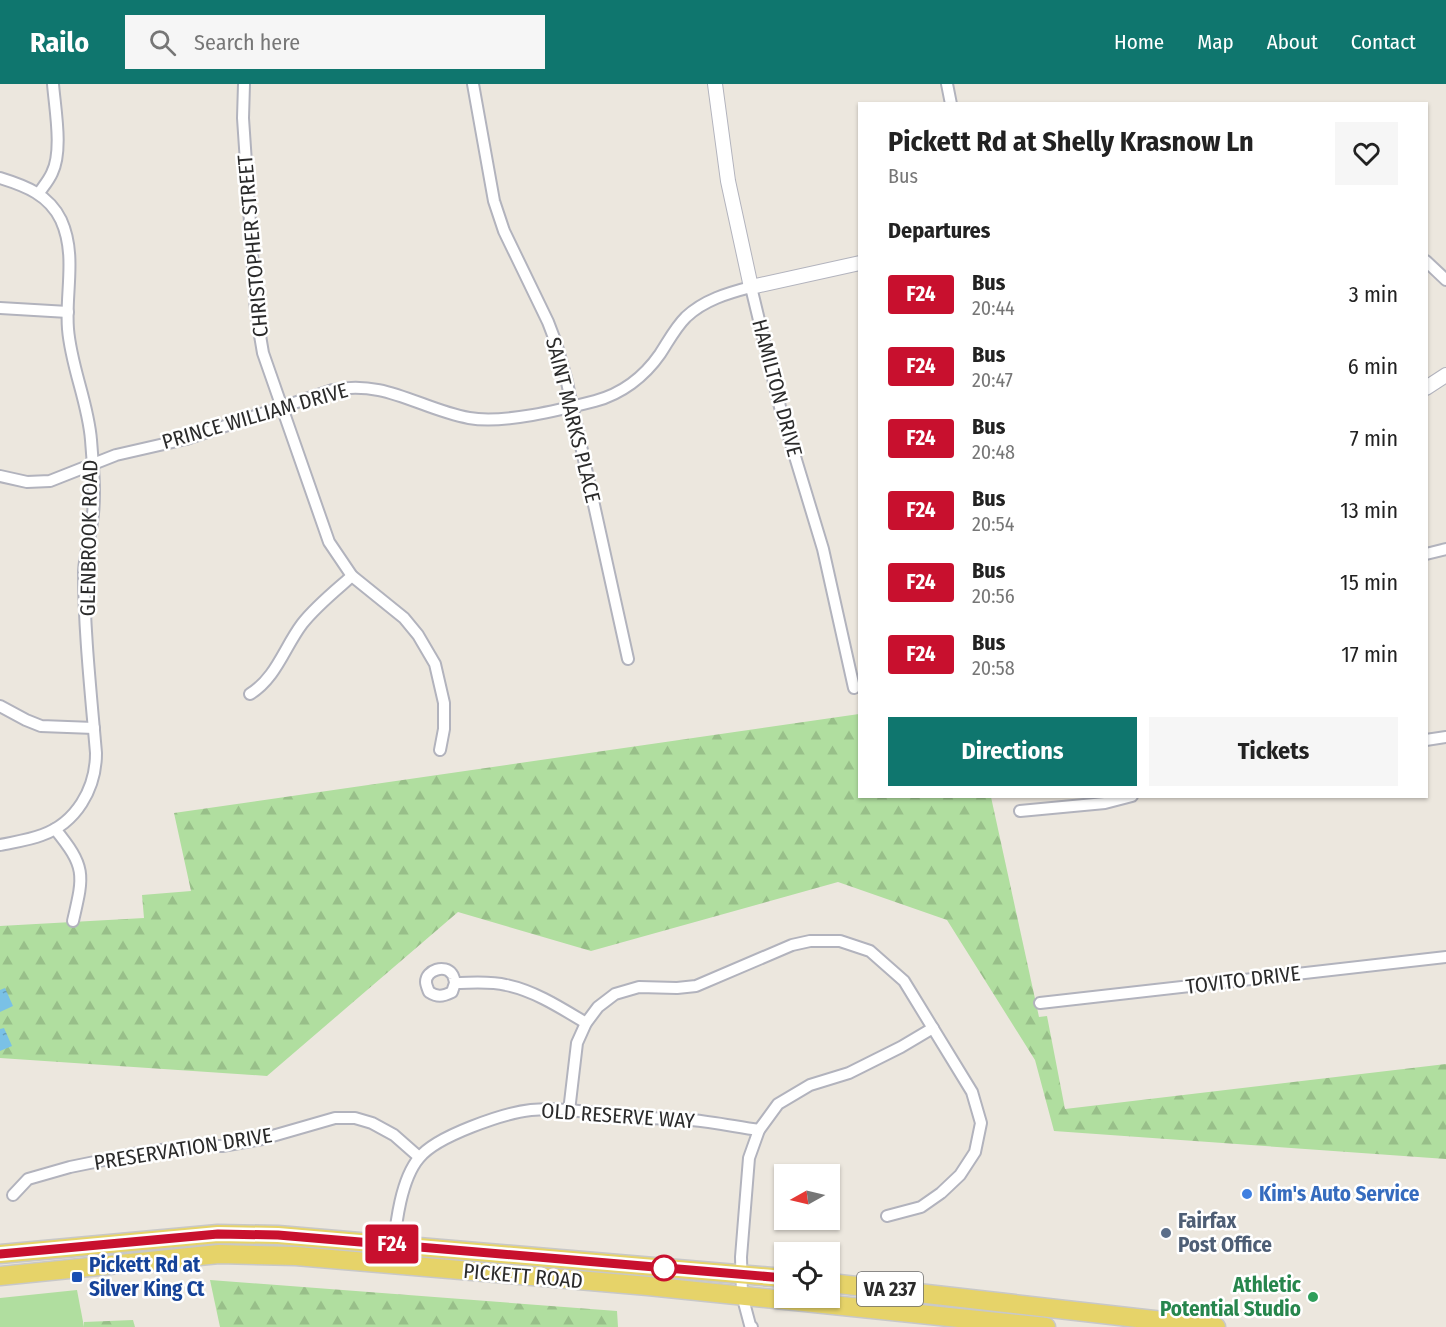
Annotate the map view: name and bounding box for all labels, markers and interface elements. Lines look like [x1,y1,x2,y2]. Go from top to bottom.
search box [125,15,545,69]
text: Railo [30,26,89,59]
icon: search [146,26,179,59]
text: Search here [194,29,300,56]
text: Home [1114,29,1164,55]
text: Map [1197,29,1234,55]
text: About [1267,29,1318,55]
text: Contact [1351,29,1416,55]
button: heart [1335,122,1398,185]
text: Pickett Rd at Shelly Krasnow Ln [888,125,1254,158]
street label: CHRISTOPHER STREET [232,153,274,338]
text: Bus [888,164,918,188]
text: Departures [888,217,990,244]
text: Bus [972,269,1005,296]
text: F24 [906,281,936,307]
text: 3 min [1349,281,1398,308]
text: 20:44 [972,296,1015,320]
street label: HAMILTON DRIVE [746,316,808,460]
street label: SAINT MARKS PLACE [540,335,606,506]
text: Bus [972,341,1005,368]
text: F24 [906,353,936,379]
text: 6 min [1348,353,1398,380]
text: 20:47 [972,368,1013,392]
street label: PRINCE WILLIAM DRIVE [159,377,351,455]
text: Bus [972,413,1005,440]
text: F24 [906,425,936,451]
text: 7 min [1350,425,1398,452]
text: 20:48 [972,440,1015,464]
street label: GLENBROOK ROAD [75,459,103,617]
text: Bus [972,485,1005,512]
text: F24 [906,497,936,523]
text: 13 min [1340,497,1398,524]
text: 20:54 [972,512,1014,536]
text: Bus [972,557,1005,584]
text: F24 [906,569,936,595]
text: 15 min [1340,569,1398,596]
text: 20:56 [972,584,1015,608]
text: Bus [972,629,1005,656]
text: F24 [906,641,936,667]
text: 17 min [1341,641,1398,668]
text: 20:58 [972,656,1015,680]
button: Directions [888,717,1137,786]
button: Tickets [1149,717,1398,786]
street label: TOVITO DRIVE [1184,960,1302,1000]
street label: OLD RESERVE WAY [540,1098,696,1134]
street label: PRESERVATION DRIVE [92,1122,274,1176]
north arrow [774,1164,840,1230]
map controls [774,1164,840,1308]
place label: Kim's Auto Service [1259,1181,1420,1207]
marker: Kim's Auto Service [1240,1187,1254,1201]
place label: Fairfax Post Office [1178,1208,1272,1258]
line badge: F24 [358,1224,426,1264]
marker: Fairfax Post Office [1159,1226,1173,1240]
text: F24 [377,1231,407,1257]
button: locate [774,1242,840,1308]
place label: Pickett Rd at Silver King Ct [89,1252,205,1302]
unlabelled marker [651,1255,677,1281]
street label: PICKETT ROAD [462,1258,584,1294]
marker: Pickett Rd at Silver King Ct [70,1270,84,1284]
road number: VA 237 [857,1272,923,1306]
place label: Athletic Potential Studio [1160,1272,1302,1322]
marker: Athletic Potential Studio [1306,1290,1320,1304]

